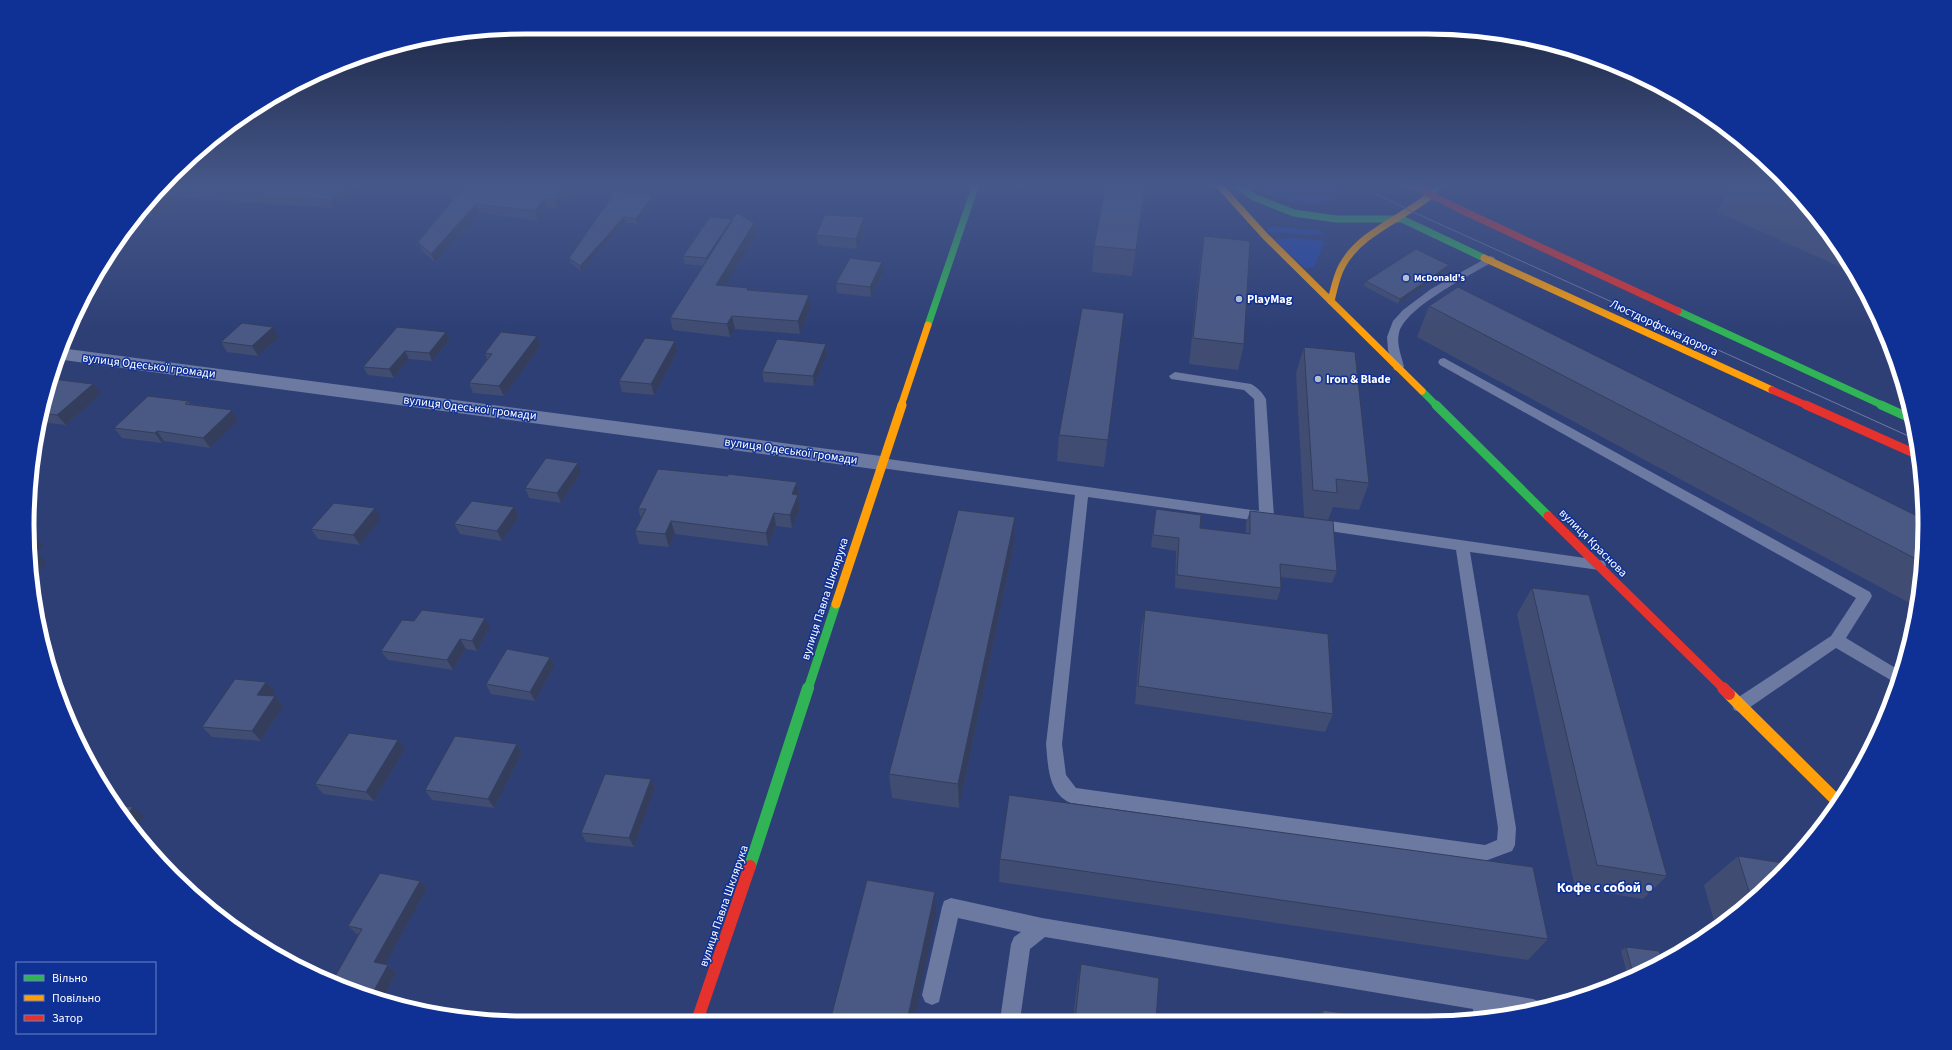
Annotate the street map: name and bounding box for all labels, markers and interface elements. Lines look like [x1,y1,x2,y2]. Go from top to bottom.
place label: McDonald's [1414,271,1466,285]
marker: McDonald's [1401,273,1411,283]
place label: PlayMag [1247,291,1293,308]
marker: PlayMag [1234,294,1244,304]
street label: Люстдорфська дорога [1607,295,1721,361]
street label: вулиця Одеської громади [81,349,217,383]
place label: Iron & Blade [1326,371,1391,388]
marker: Iron & Blade [1313,374,1323,384]
street label: вулиця Одеської громади [402,391,538,425]
street label: вулиця Одеської громади [723,433,859,469]
street label: вулиця Краснова [1555,505,1631,581]
street label: вулиця Павла Шклярука [797,536,853,662]
street label: вулиця Павла Шклярука [695,843,753,969]
place label: Кофе с собой [1557,878,1641,898]
marker: Кофе с собой [1644,883,1654,893]
legend [16,962,156,1034]
text: Вільно [52,970,88,987]
text: Повільно [52,990,101,1007]
text: Затор [52,1010,83,1027]

